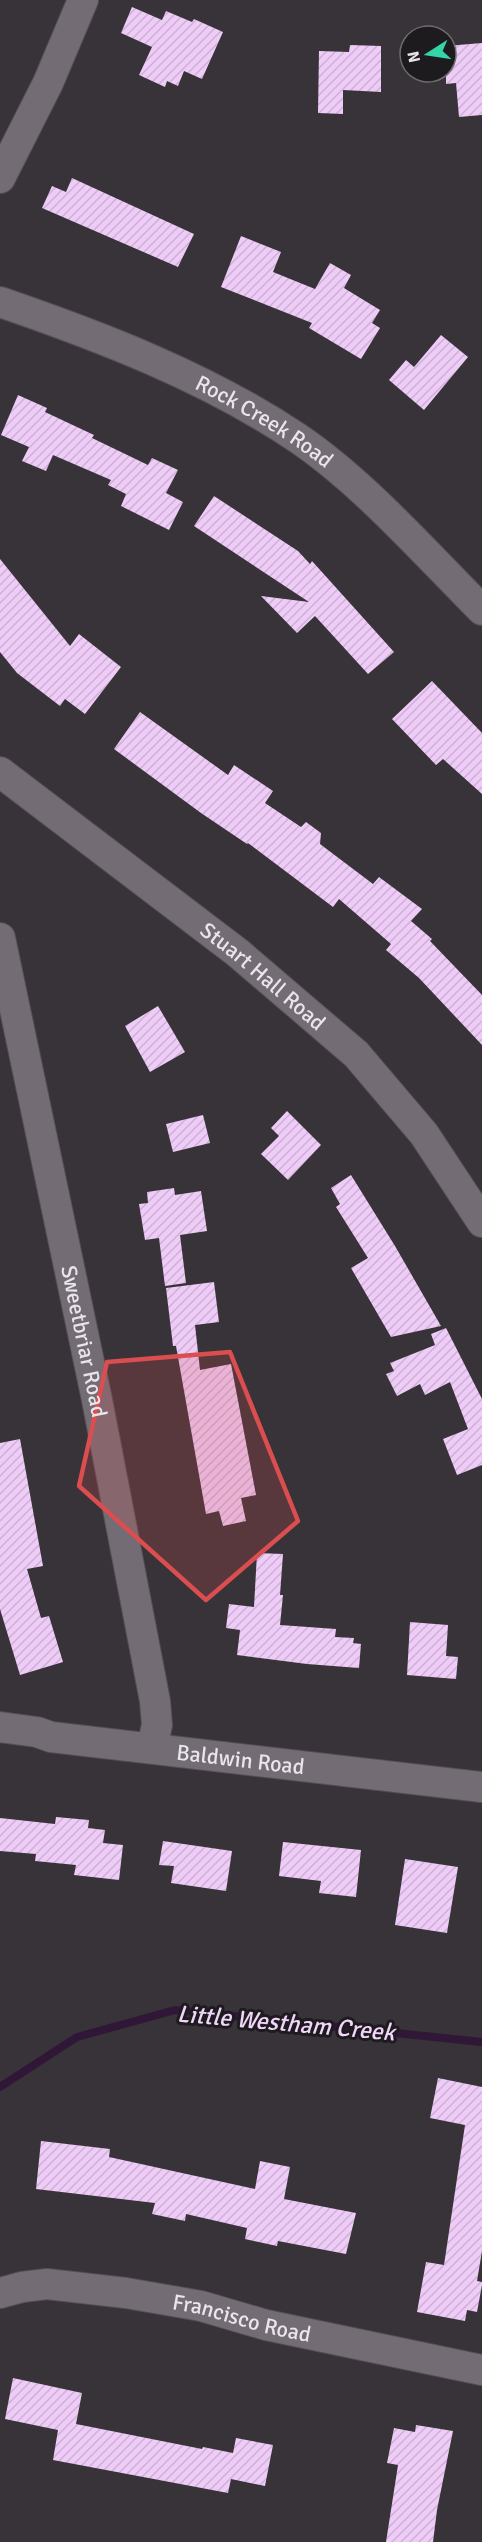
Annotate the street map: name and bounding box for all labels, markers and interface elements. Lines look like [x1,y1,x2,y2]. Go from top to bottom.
north arrow [398,24,458,84]
text: N [403,49,425,64]
street label: Rock Creek Road [191,369,339,474]
street label: Stuart Hall Road [195,916,331,1036]
street label: Sweetbriar Road [55,1263,113,1420]
street label: Baldwin Road [175,1739,306,1780]
water label: Little Westham Creek [176,1999,398,2048]
street label: Francisco Road [170,2288,313,2348]

